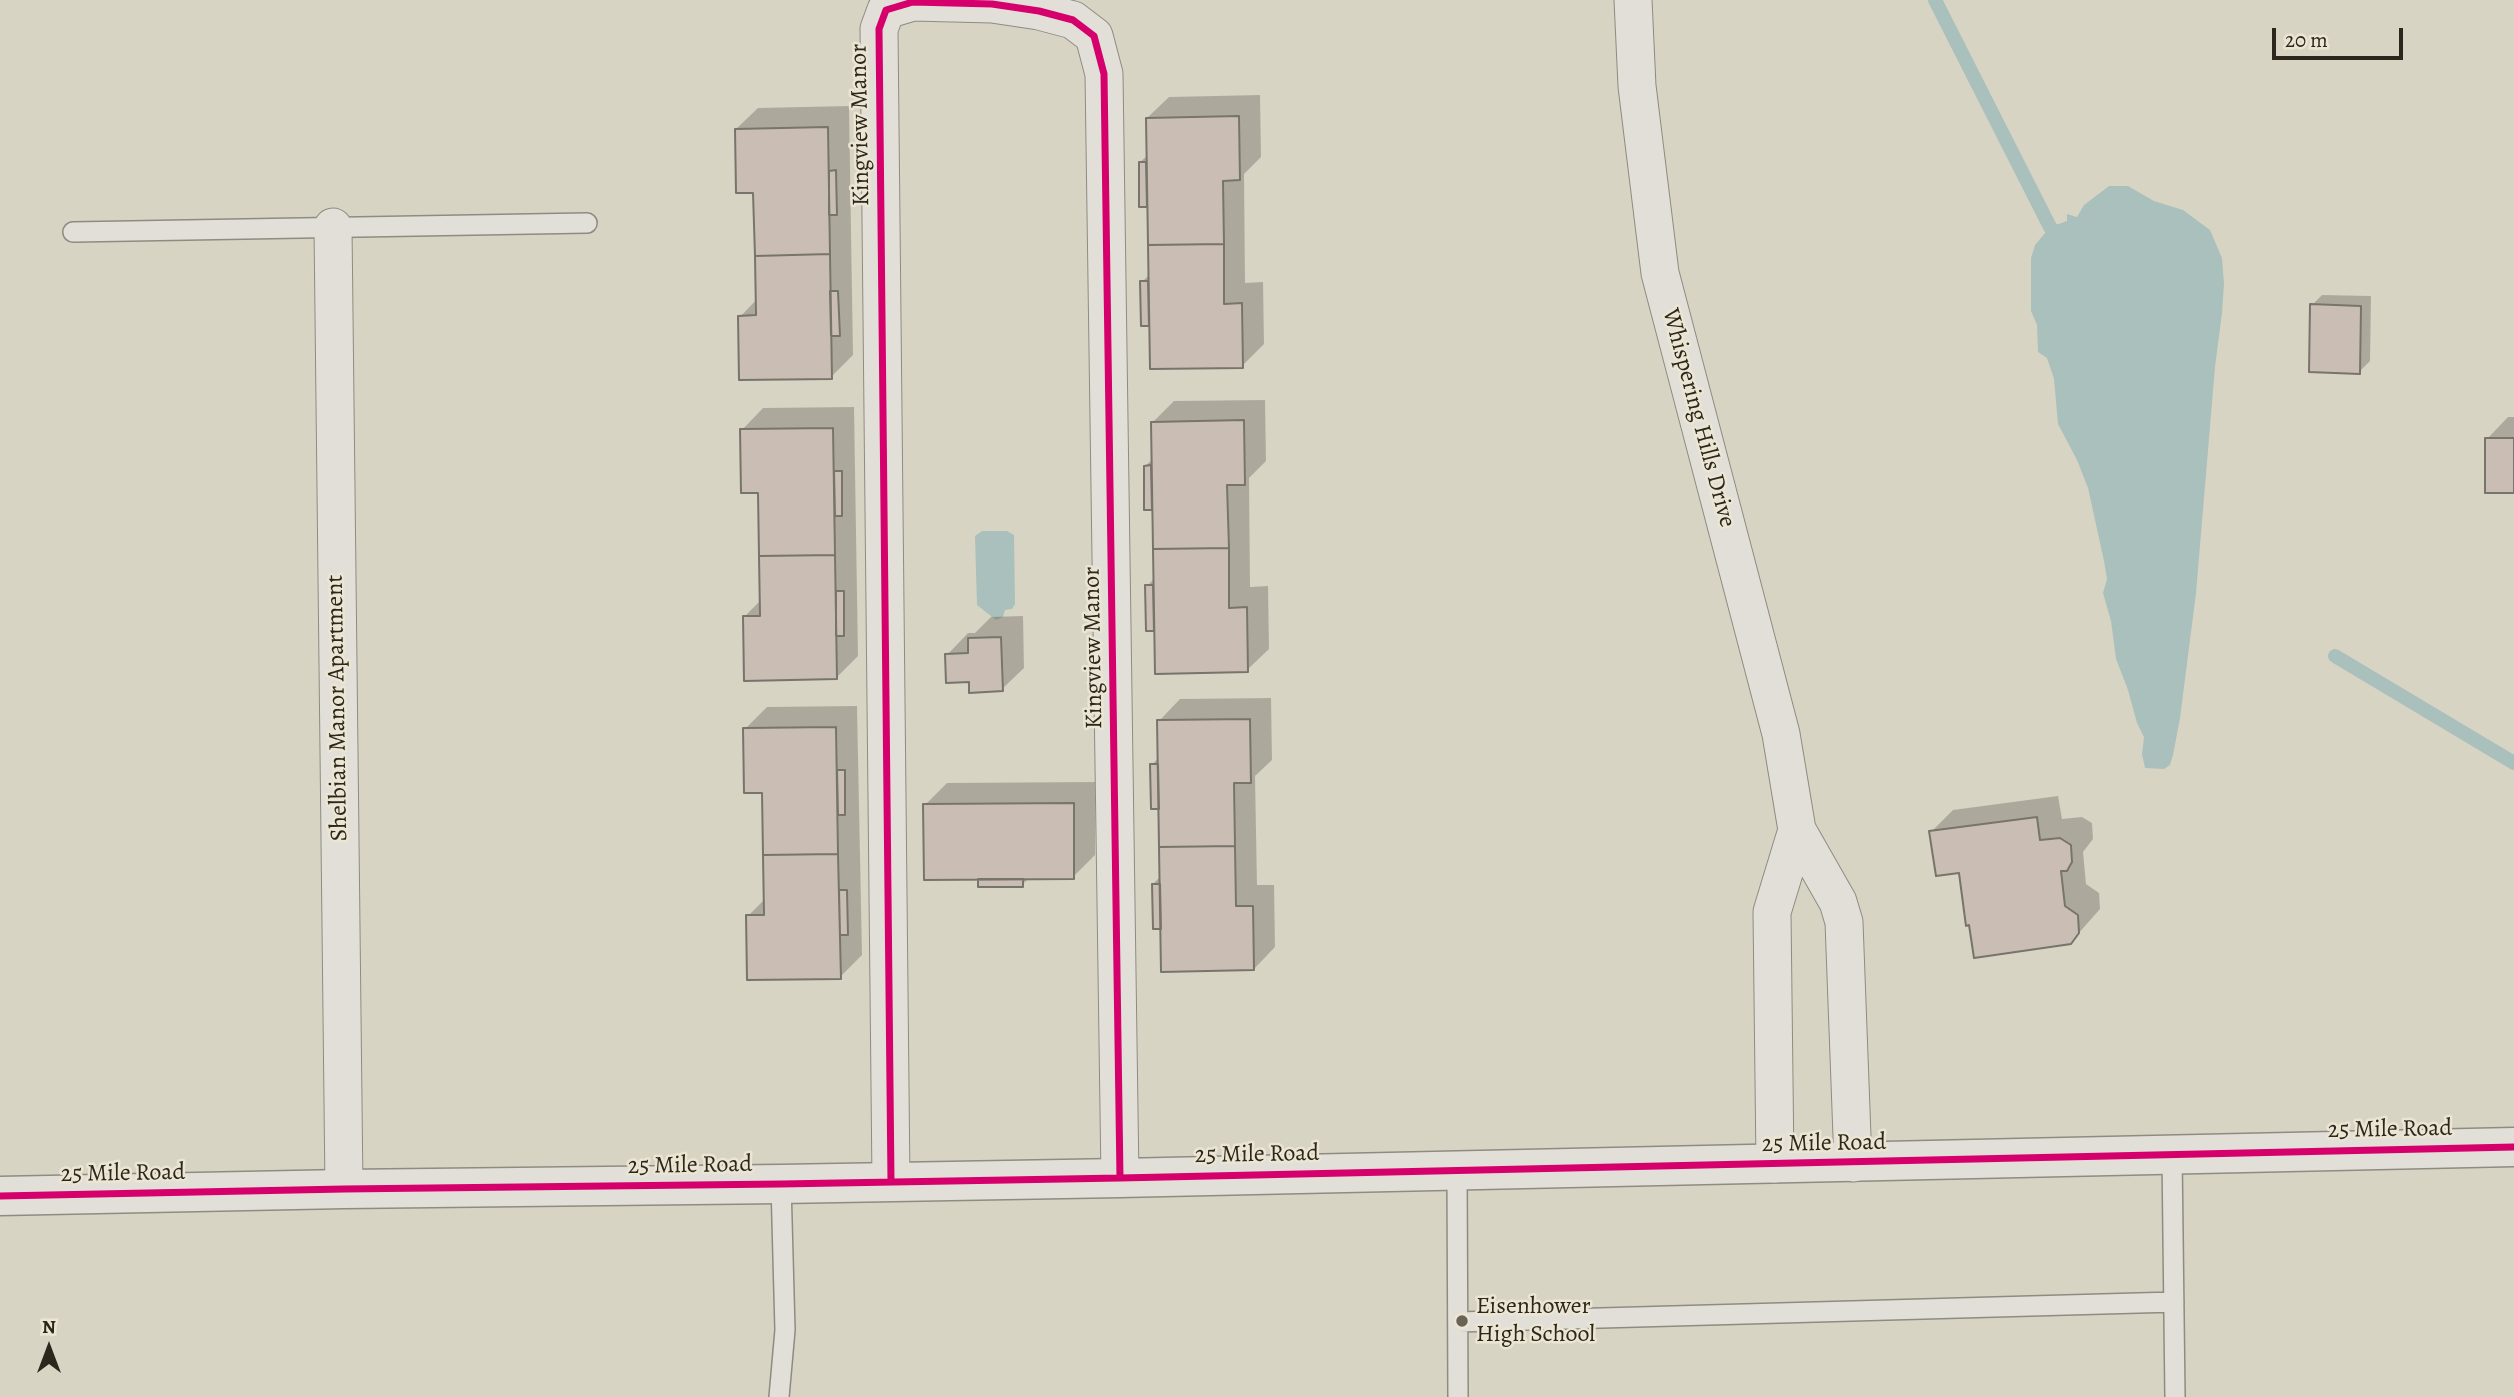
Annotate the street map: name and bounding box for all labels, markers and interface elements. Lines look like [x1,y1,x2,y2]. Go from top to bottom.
scale bar [2276,14,2407,58]
text: 20 m [2285,26,2328,54]
street label: Kingview Manor [845,44,877,206]
street label: Whispering Hills Drive [1655,305,1741,531]
street label: Kingview Manor [1078,567,1110,729]
street label: Shelbian Manor Apartment [321,574,355,842]
street label: 25 Mile Road [2327,1115,2453,1145]
street label: 25 Mile Road [1761,1129,1887,1159]
street label: 25 Mile Road [1194,1140,1320,1170]
street label: 25 Mile Road [627,1151,753,1181]
street label: 25 Mile Road [60,1159,186,1189]
place label: Eisenhower High School [1476,1293,1595,1349]
north arrow [14,1313,84,1383]
marker: Eisenhower High School [1454,1313,1470,1329]
text: N [42,1314,56,1340]

